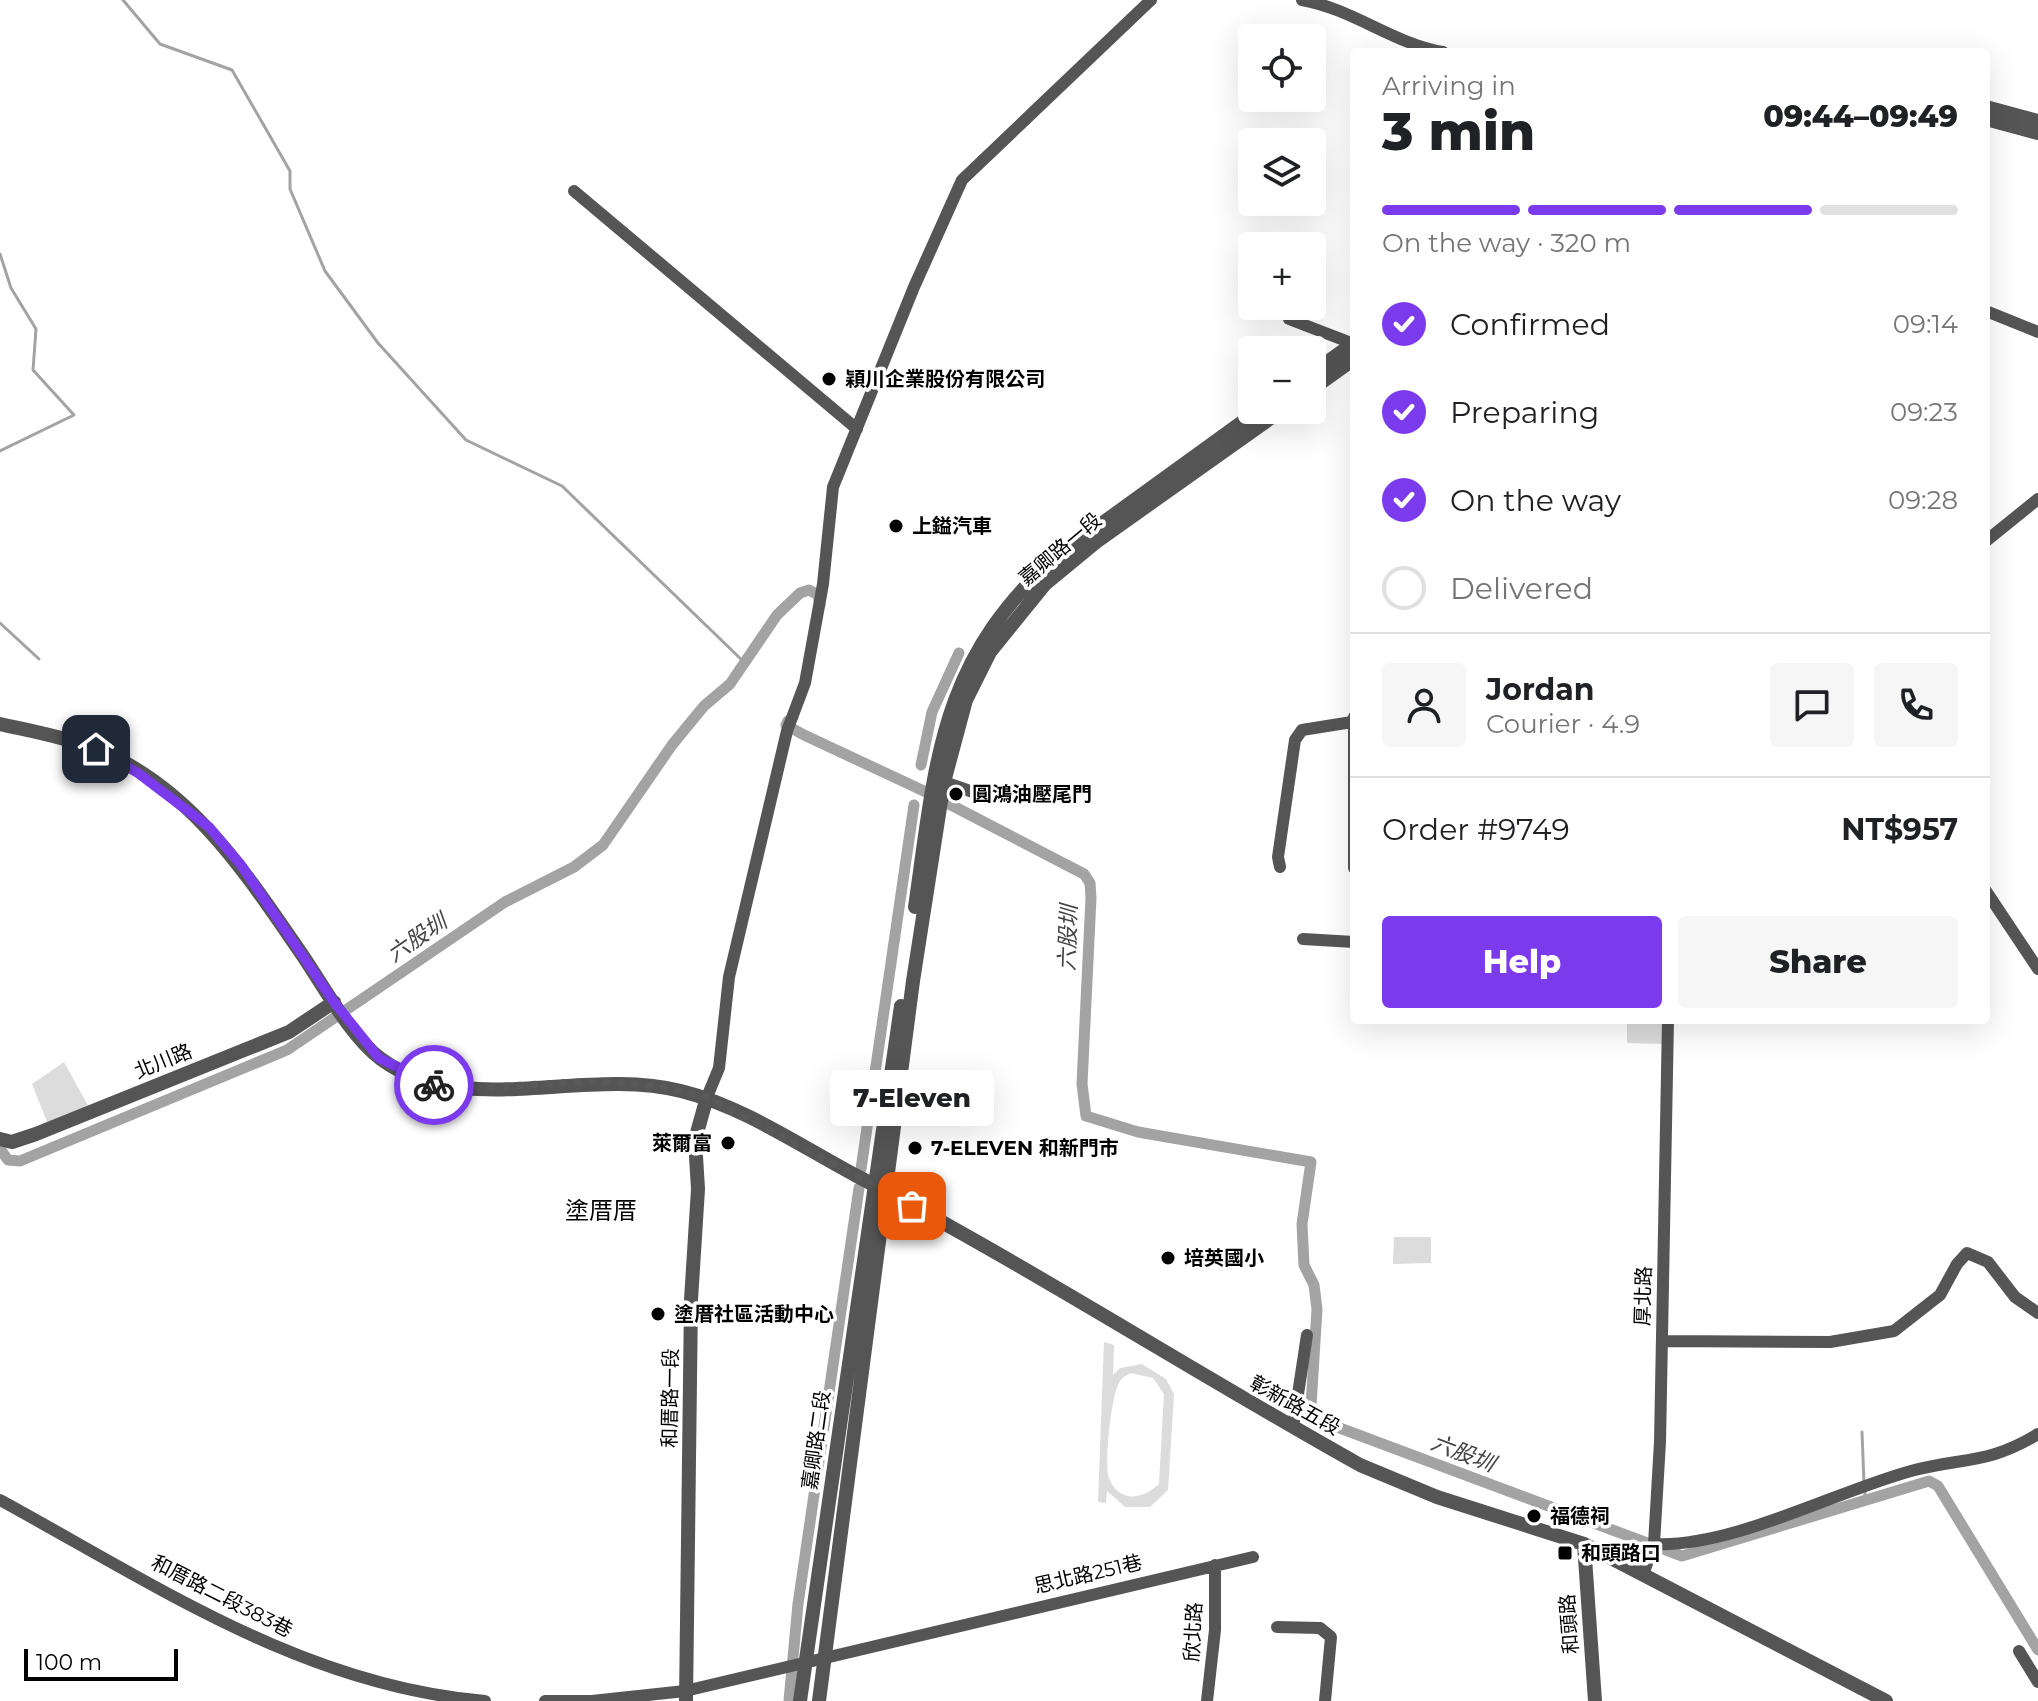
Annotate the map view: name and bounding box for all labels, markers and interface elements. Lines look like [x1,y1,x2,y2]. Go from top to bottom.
map controls [1238,24,1326,424]
button: locate [1238,24,1326,112]
text: Arriving in [1382,70,1516,102]
text: 09:44–09:49 [1763,98,1958,135]
text: 3 min [1382,100,1535,163]
button: layers [1238,128,1326,216]
text: On the way · 320 m [1382,227,1631,259]
button: + [1238,232,1326,320]
icon: check [1382,302,1426,346]
text: Confirmed [1450,306,1610,343]
text: 09:14 [1893,308,1958,340]
button: − [1238,336,1326,424]
place label: 穎川企業股份有限公司 [845,367,1045,391]
marker: 穎川企業股份有限公司 [820,370,838,388]
icon: check [1382,390,1426,434]
text: Preparing [1450,394,1599,431]
text: 09:23 [1890,396,1958,428]
icon: check [1382,478,1426,522]
text: On the way [1450,482,1621,519]
text: 09:28 [1888,484,1958,516]
street label: 嘉卿路一段 [1014,508,1106,590]
place label: 上鎰汽車 [912,514,992,538]
marker: 上鎰汽車 [887,517,905,535]
text: Delivered [1450,570,1593,607]
button: person [1382,663,1466,747]
button: chat [1770,663,1854,747]
button: phone [1874,663,1958,747]
text: Jordan [1486,671,1595,708]
text: Courier · 4.9 [1486,708,1640,740]
pin [62,715,130,783]
icon: home [74,727,118,771]
place label: 圓鴻油壓尾門 [972,782,1092,806]
marker: 圓鴻油壓尾門 [947,785,965,803]
text: Order #9749 [1382,811,1570,848]
text: NT$957 [1841,811,1958,848]
water label: 六股圳 [1053,902,1083,971]
water label: 六股圳 [382,907,454,968]
button: Help [1382,916,1662,1008]
button: Share [1678,916,1958,1008]
street label: 北川路 [131,1039,195,1083]
courier [394,1045,474,1125]
icon: bike [412,1063,456,1107]
callout: 7-Eleven [830,1070,994,1126]
text: 7-Eleven [853,1082,971,1114]
place label: 萊爾富 [652,1131,712,1155]
marker: 萊爾富 [719,1134,737,1152]
place label: 7-ELEVEN 和新門市 [931,1136,1119,1160]
marker: 7-ELEVEN 和新門市 [906,1139,924,1157]
pin [878,1172,946,1240]
icon: bag [890,1184,934,1228]
district label: 塗厝厝 [565,1196,637,1225]
place label: 培英國小 [1184,1246,1264,1270]
marker: 培英國小 [1159,1249,1177,1267]
street label: 厚北路 [1630,1266,1656,1326]
place label: 塗厝社區活動中心 [674,1302,834,1326]
marker: 塗厝社區活動中心 [649,1305,667,1323]
street label: 和厝路一段 [657,1348,683,1448]
street label: 彰新路五段 [1245,1370,1345,1440]
street label: 嘉卿路二段 [797,1389,835,1491]
water label: 六股圳 [1427,1429,1501,1479]
place label: 福德祠 [1550,1504,1610,1528]
marker: 福德祠 [1525,1507,1543,1525]
place label: 和頭路口 [1581,1541,1661,1565]
marker: 和頭路口 [1556,1544,1574,1562]
street label: 和厝路二段383巷 [147,1550,297,1642]
street label: 思北路251巷 [1032,1550,1144,1598]
street label: 和頭路 [1555,1593,1583,1655]
street label: 欣北路 [1179,1601,1207,1663]
scale bar [24,1645,178,1681]
text: 100 m [36,1649,102,1676]

